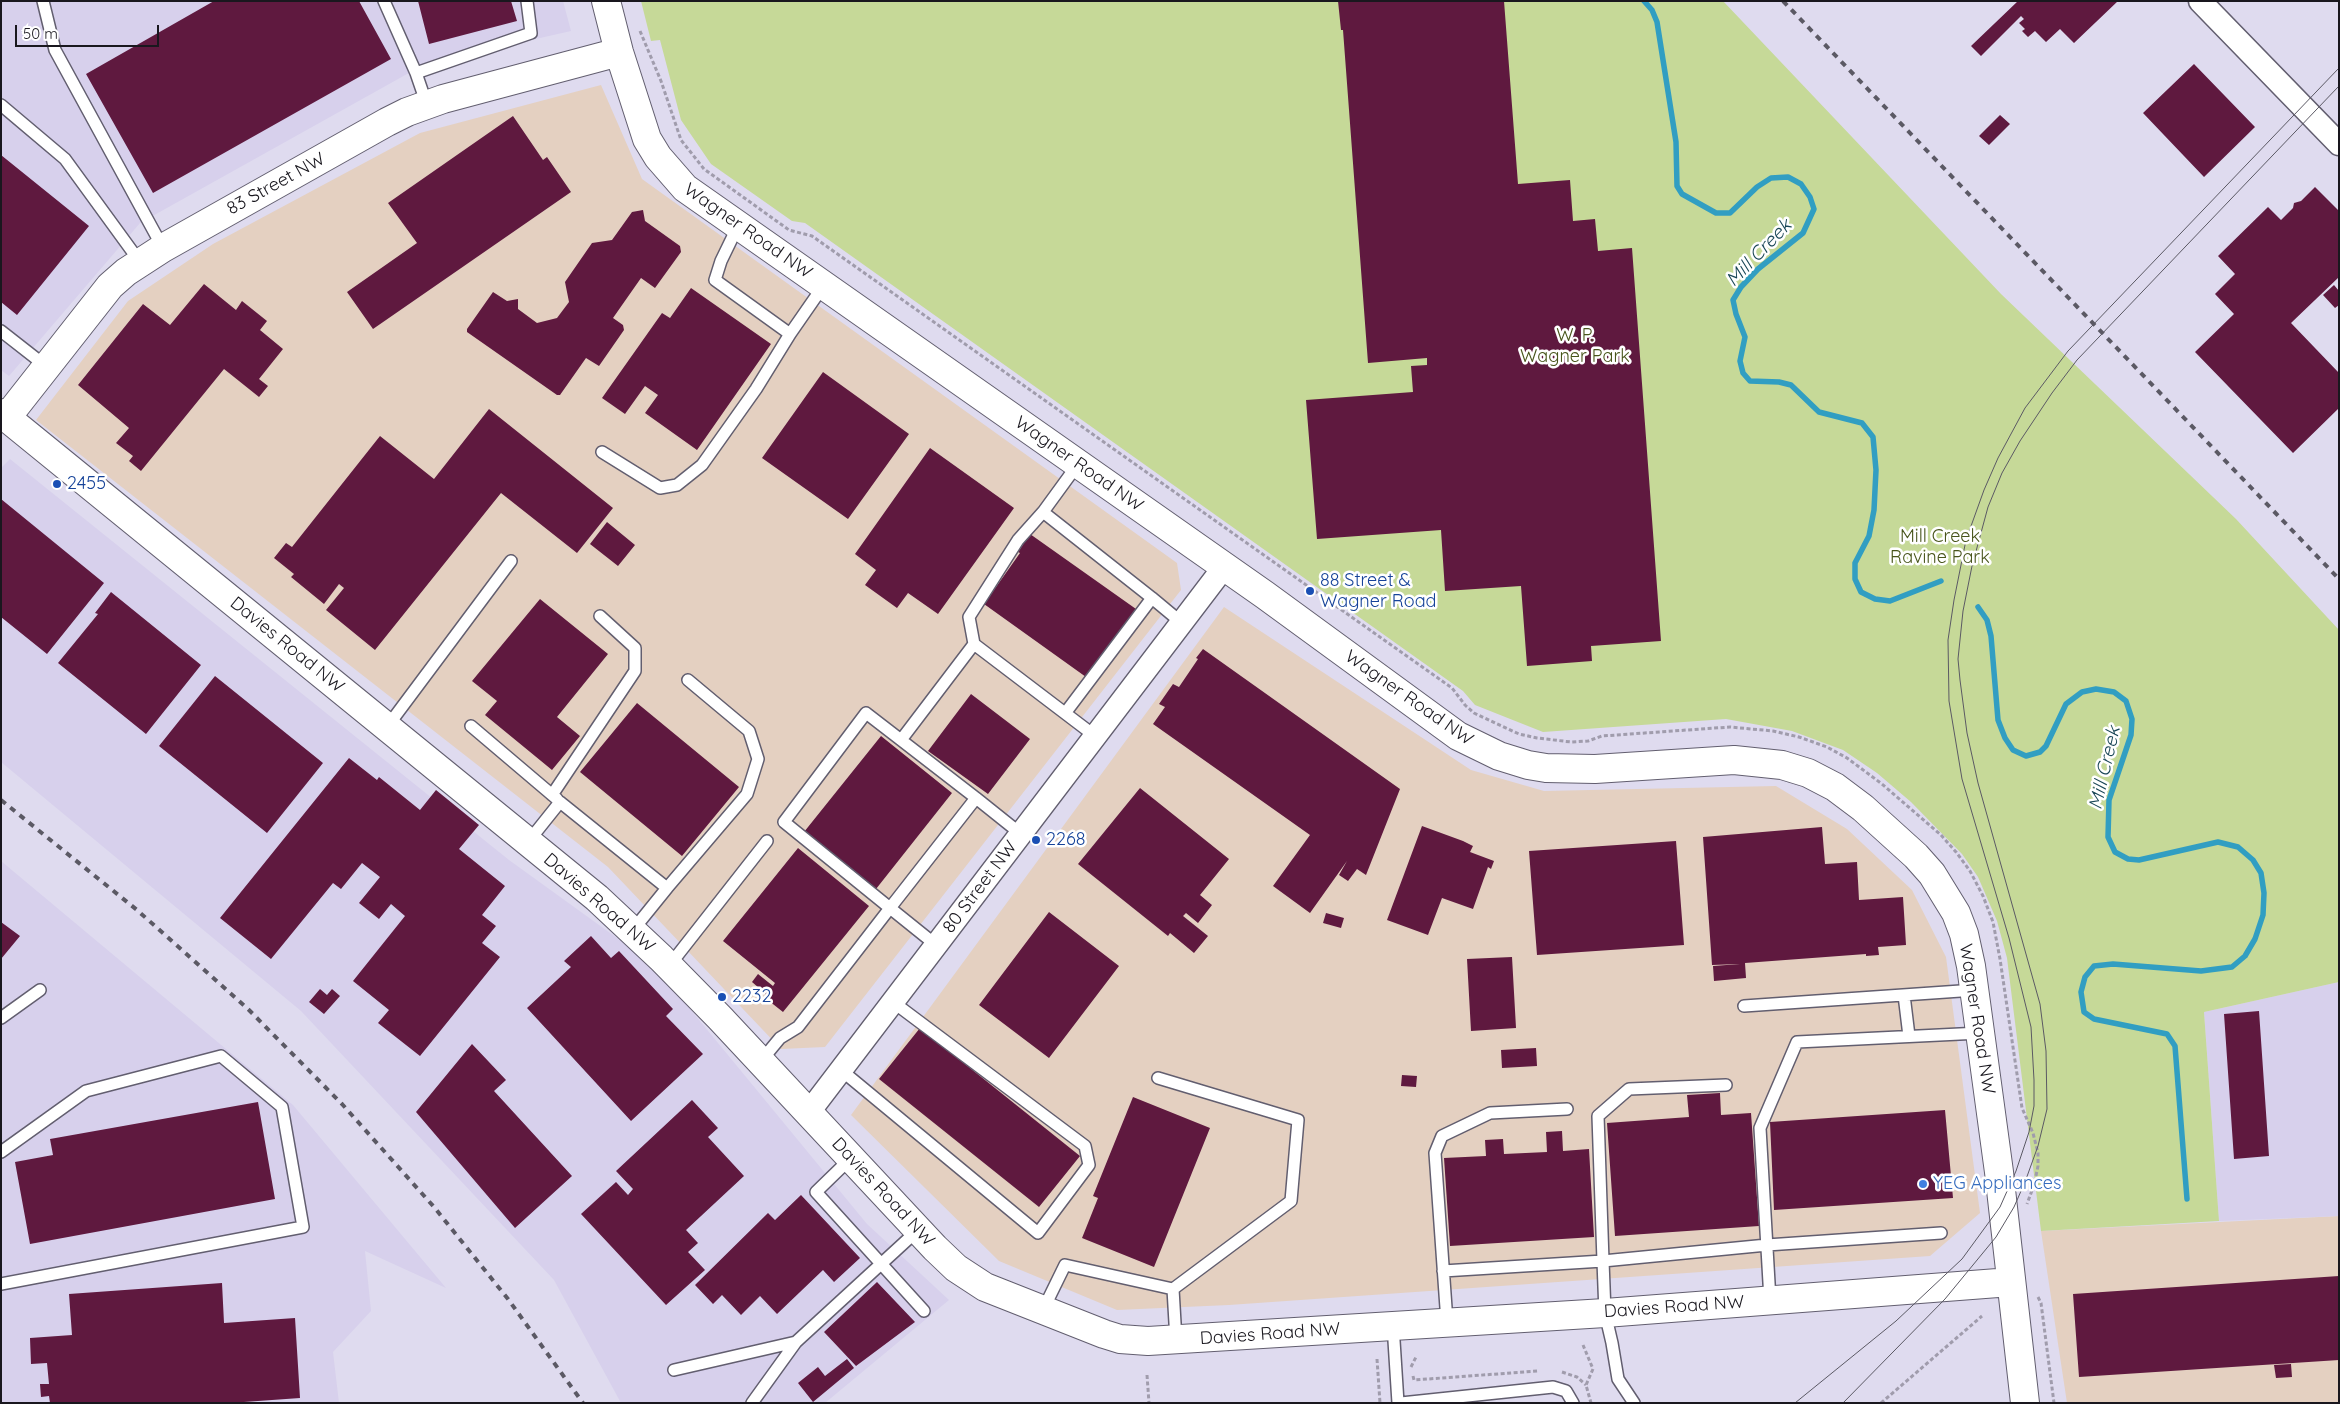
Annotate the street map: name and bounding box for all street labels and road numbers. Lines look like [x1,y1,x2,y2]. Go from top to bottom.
street label: 83 Street NW [223,148,329,220]
street label: Wagner Road NW [680,179,816,283]
street label: Wagner Road NW [1011,412,1147,516]
street label: Davies Road NW [226,592,348,698]
street label: Wagner Road NW [1341,646,1477,750]
street label: 80 Street NW [938,837,1022,937]
street label: Davies Road NW [539,849,659,957]
street label: Wagner Road NW [1954,942,2000,1096]
street label: Davies Road NW [827,1133,939,1251]
street label: Davies Road NW [1603,1291,1745,1323]
street label: Davies Road NW [1199,1318,1341,1350]

